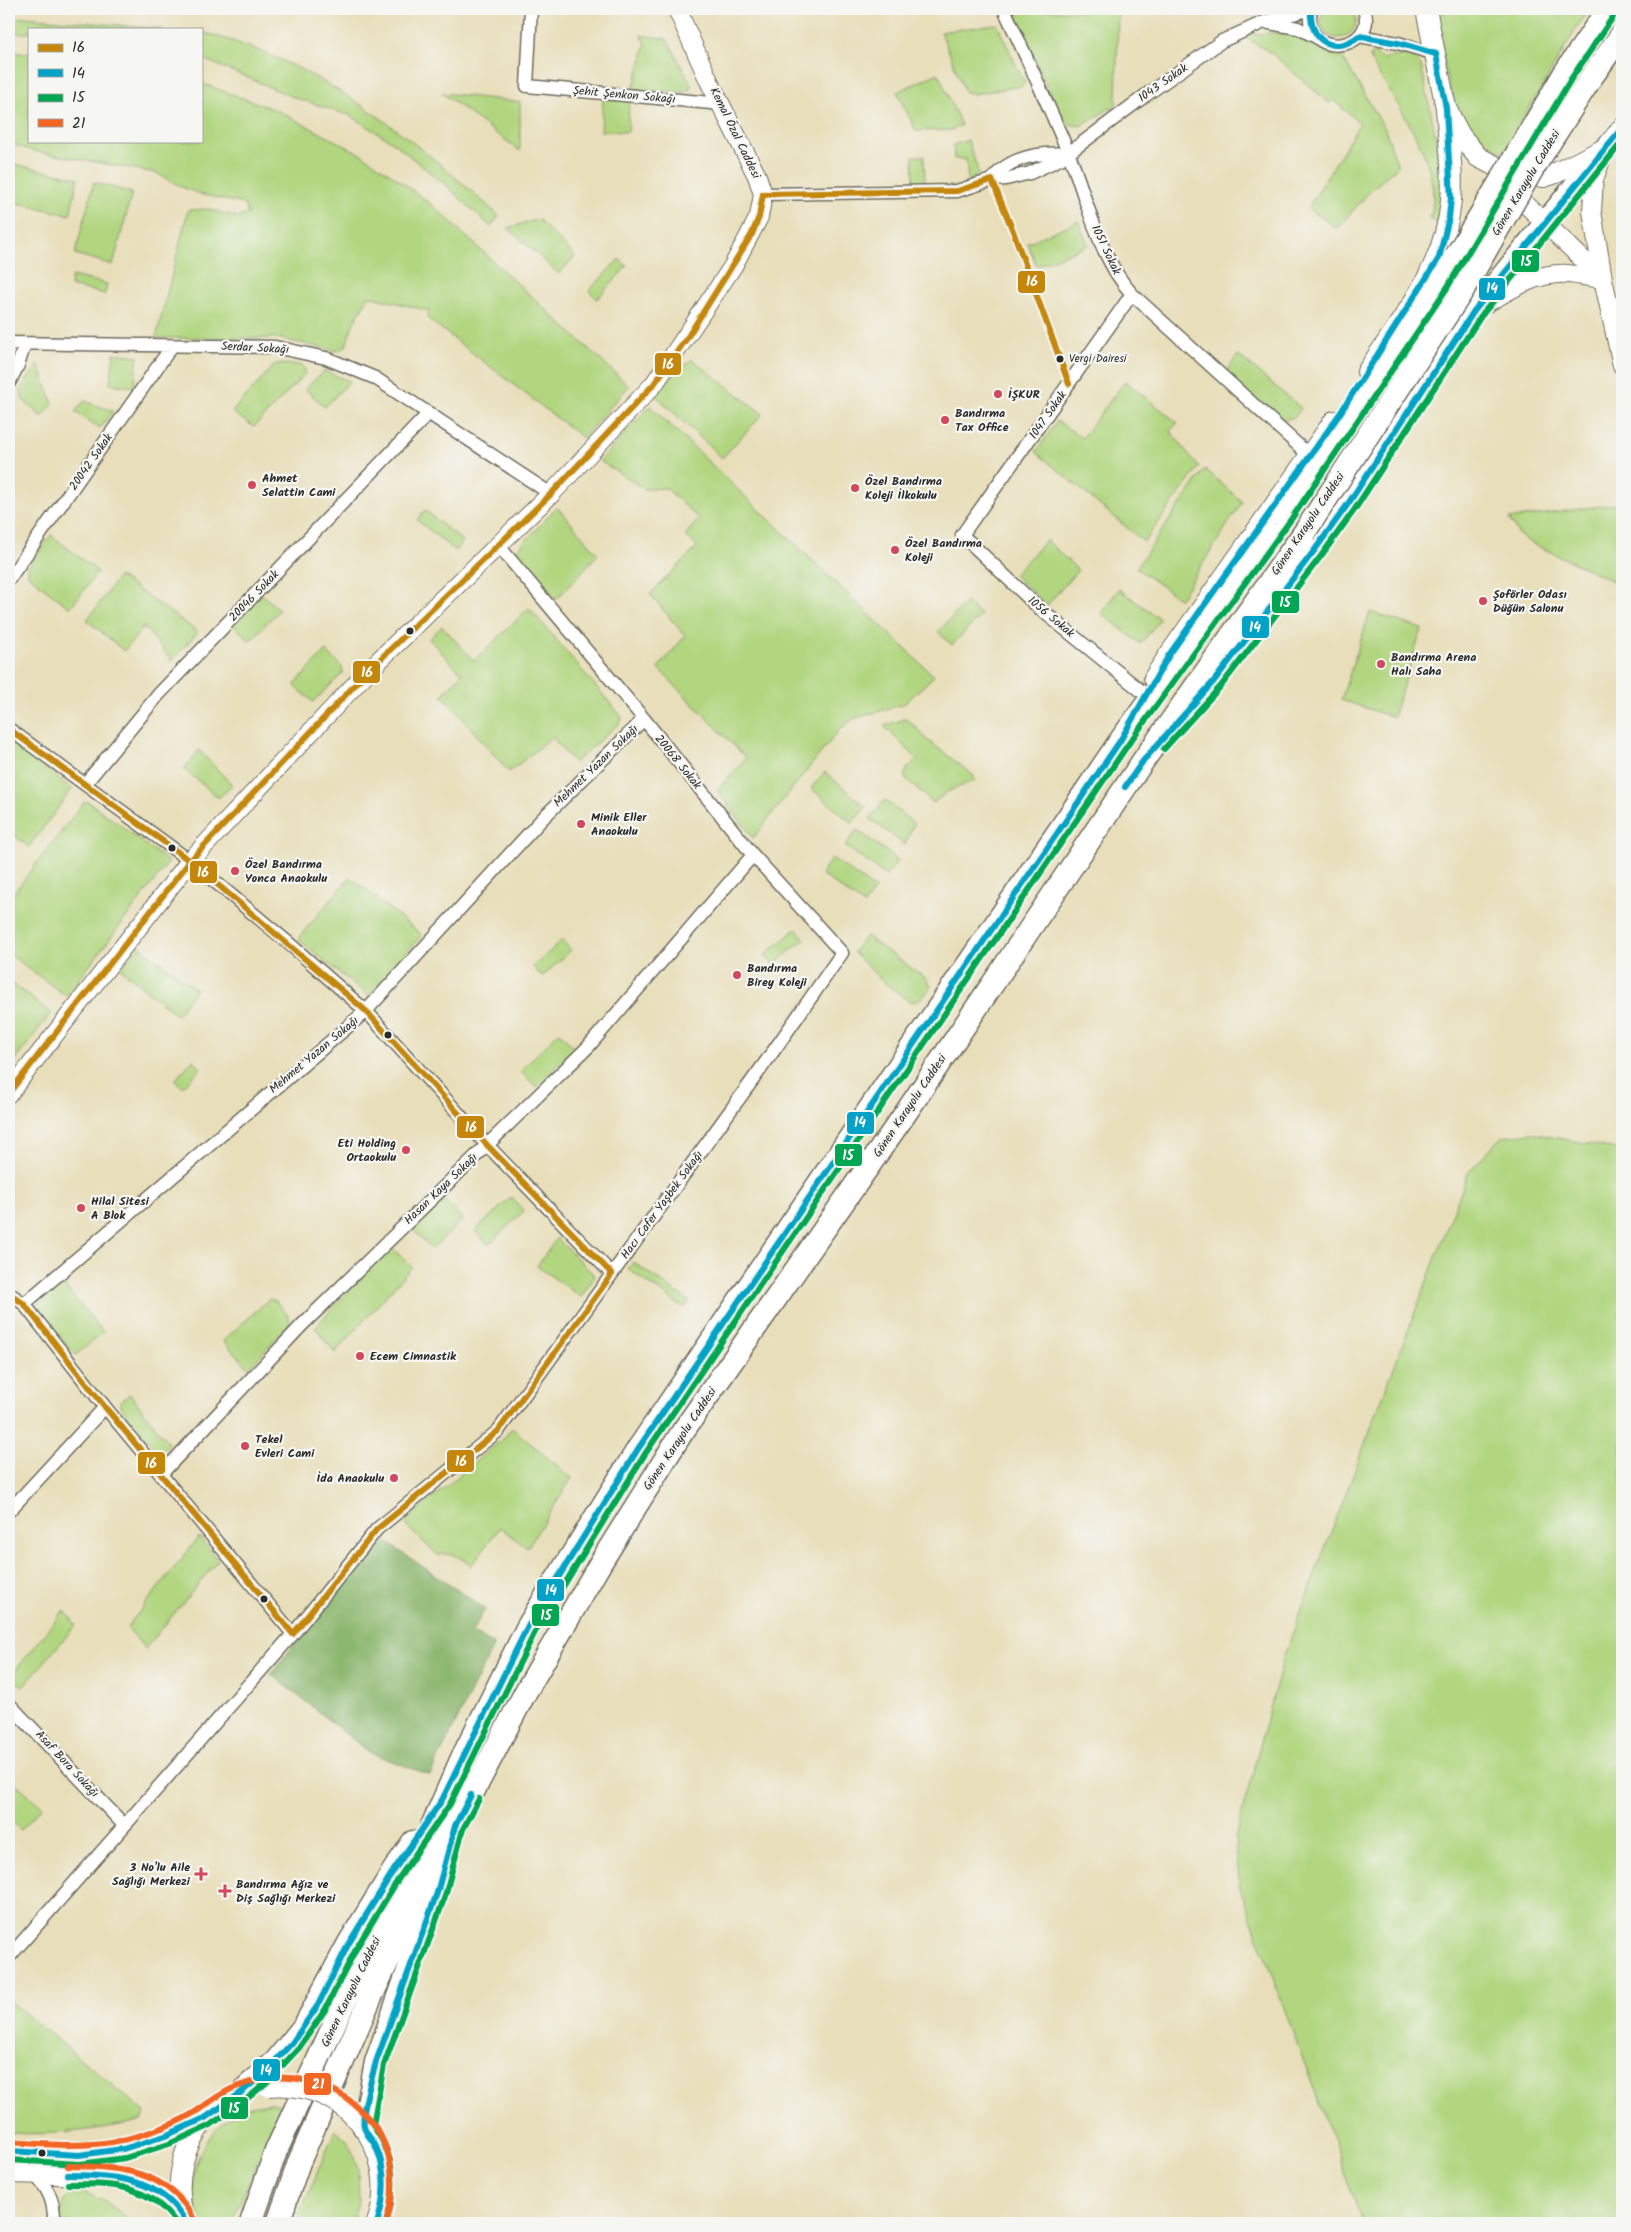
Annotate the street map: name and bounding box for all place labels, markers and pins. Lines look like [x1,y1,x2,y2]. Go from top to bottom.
place label: Vergi Dairesi [1069,350,1127,368]
marker: Vergi Dairesi [1055,354,1065,364]
place label: İŞKUR [1008,385,1040,404]
marker: İŞKUR [992,388,1004,400]
place label: Bandırma Tax Office [955,404,1009,437]
marker: Bandırma Tax Office [939,414,951,426]
place label: Ahmet Selattin Cami [262,469,336,502]
place label: Özel Bandırma Koleji İlkokulu [865,472,942,505]
marker: Ahmet Selattin Cami [246,479,258,491]
marker: Özel Bandırma Koleji İlkokulu [849,482,861,494]
place label: Özel Bandırma Koleji [905,534,982,567]
marker: Özel Bandırma Koleji [889,544,901,556]
place label: Şoförler Odası Düğün Salonu [1493,585,1567,618]
marker: Şoförler Odası Düğün Salonu [1477,595,1489,607]
unlabelled marker [405,626,415,636]
place label: Bandırma Arena Halı Saha [1391,648,1476,681]
marker: Bandırma Arena Halı Saha [1375,658,1387,670]
place label: Minik Eller Anaokulu [591,808,647,841]
marker: Minik Eller Anaokulu [575,818,587,830]
unlabelled marker [167,843,177,853]
place label: Özel Bandırma Yonca Anaokulu [245,855,327,888]
marker: Özel Bandırma Yonca Anaokulu [229,865,241,877]
place label: Bandırma Birey Koleji [747,959,808,992]
marker: Bandırma Birey Koleji [731,969,743,981]
unlabelled marker [383,1030,393,1040]
place label: Eti Holding Ortaokulu [338,1134,396,1167]
marker: Eti Holding Ortaokulu [400,1144,412,1156]
place label: Hilal Sitesi A Blok [91,1192,150,1225]
marker: Hilal Sitesi A Blok [75,1202,87,1214]
place label: Ecem Cimnastik [370,1347,457,1366]
marker: Ecem Cimnastik [354,1350,366,1362]
place label: Tekel Evleri Cami [255,1430,315,1463]
marker: Tekel Evleri Cami [239,1440,251,1452]
place label: İda Anaokulu [317,1469,384,1488]
marker: İda Anaokulu [388,1472,400,1484]
unlabelled marker [259,1594,269,1604]
place label: 3 No'lu Aile Sağlığı Merkezi [112,1858,191,1891]
marker: 3 No'lu Aile Sağlığı Merkezi [194,1867,208,1881]
place label: Bandırma Ağız ve Diş Sağlığı Merkezi [236,1875,336,1908]
marker: Bandırma Ağız ve Diş Sağlığı Merkezi [218,1884,232,1898]
unlabelled marker [37,2148,47,2158]

